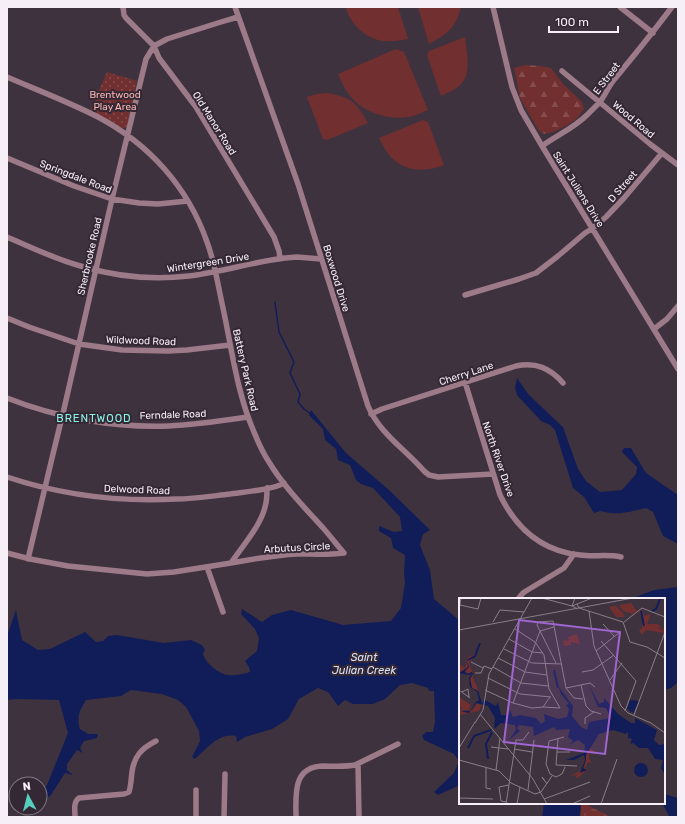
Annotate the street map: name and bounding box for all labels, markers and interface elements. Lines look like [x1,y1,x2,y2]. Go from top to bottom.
scale bar [549,8,618,34]
text: 100 m [555,15,589,29]
street label: E Street [591,60,623,97]
park label: Brentwood Play Area [89,89,141,113]
street label: Old Manor Road [190,90,238,158]
street label: Wood Road [610,99,657,141]
street label: Saint Juliens Drive [550,149,606,230]
street label: Springdale Road [38,158,113,196]
street label: D Street [606,168,640,205]
street label: Sherbrooke Road [75,216,105,296]
street label: Boxwood Drive [320,243,352,314]
street label: Wintergreen Drive [166,251,251,275]
street label: Battery Park Road [230,328,260,413]
street label: Wildwood Road [106,334,176,348]
street label: Cherry Lane [438,359,495,388]
street label: Ferndale Road [139,408,207,422]
district label: BRENTWOOD [56,412,132,425]
street label: North River Drive [480,420,517,499]
street label: Delwood Road [104,483,170,497]
street label: Arbutus Circle [264,540,331,556]
inset map [459,598,665,804]
water label: Saint Julian Creek [332,651,396,677]
north arrow [8,776,48,816]
text: N [22,780,32,794]

